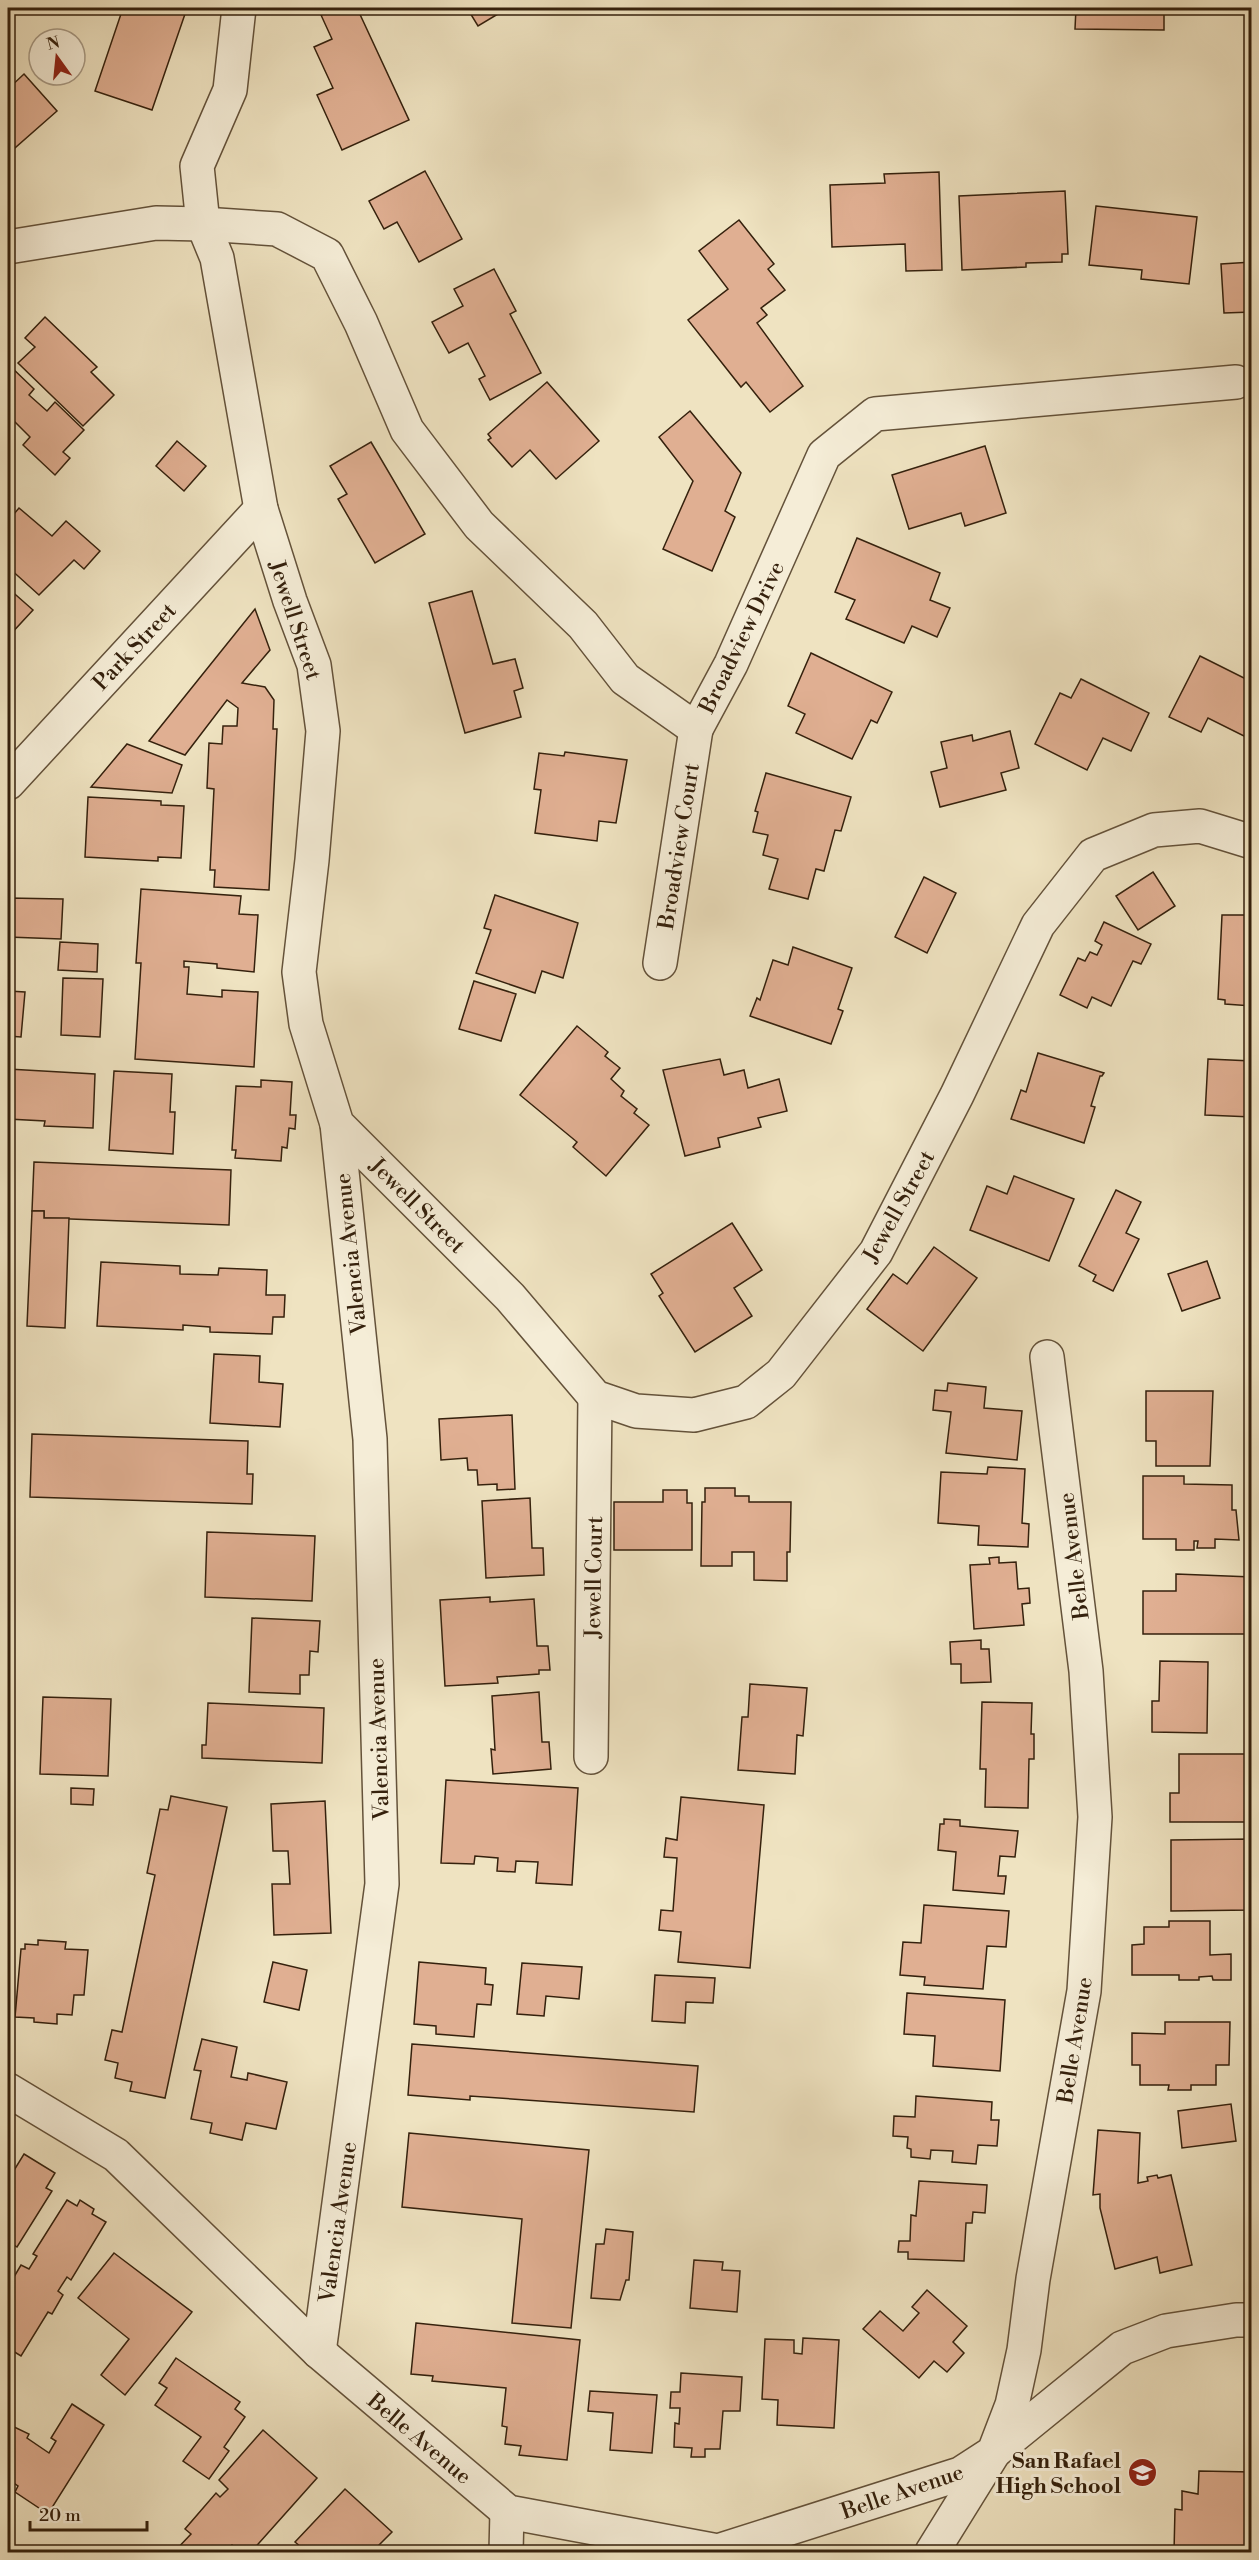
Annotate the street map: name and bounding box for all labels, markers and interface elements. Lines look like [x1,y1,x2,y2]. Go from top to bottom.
north arrow [27,27,87,87]
text: N [45,32,62,55]
street label: Jewell Street [262,556,327,684]
street label: Broadview Drive [693,557,791,719]
street label: Park Street [88,597,183,696]
street label: Broadview Court [653,761,706,932]
street label: Jewell Street [857,1146,941,1268]
street label: Jewell Street [363,1152,470,1260]
street label: Valencia Avenue [330,1172,374,1337]
street label: Belle Avenue [1053,1491,1096,1622]
street label: Jewell Court [580,1516,609,1639]
street label: Valencia Avenue [363,1657,396,1822]
street label: Belle Avenue [1052,1975,1099,2106]
street label: Valencia Avenue [314,2140,363,2305]
street label: Belle Avenue [361,2387,477,2491]
place label: San Rafael High School [996,2448,1121,2500]
school or university icon: San Rafael High School [1126,2457,1158,2489]
street label: Belle Avenue [837,2459,967,2526]
scale bar [30,2494,147,2532]
text: 20 m [39,2504,81,2527]

